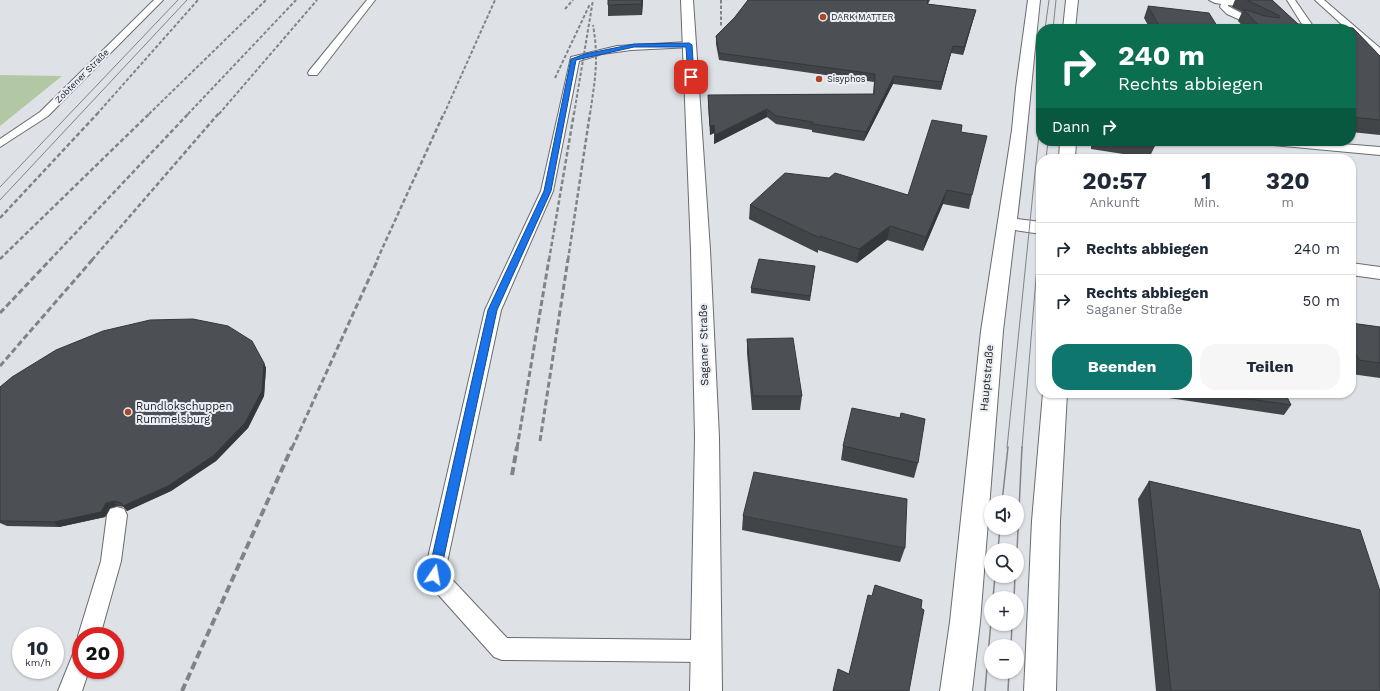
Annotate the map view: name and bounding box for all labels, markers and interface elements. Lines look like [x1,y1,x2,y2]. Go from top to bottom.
marker: DARK MATTER [818,12,828,22]
place label: DARK MATTER [831,12,894,22]
text: 240 m [1118,39,1205,72]
icon: right [1052,40,1104,92]
street label: Zobtener Straße [53,47,111,105]
pin [674,60,708,94]
icon: arrive [680,66,702,88]
text: Rechts abbiegen [1118,73,1263,94]
marker: Sisyphos [814,74,824,84]
place label: Sisyphos [827,74,866,84]
icon: right [1098,116,1120,138]
text: Dann [1052,118,1090,136]
text: 20:57 [1082,167,1147,195]
text: 1 [1201,167,1212,195]
text: 320 [1266,167,1310,195]
text: Ankunft [1090,195,1140,210]
text: Min. [1193,195,1219,210]
text: m [1282,195,1294,210]
icon: right [1052,238,1074,260]
text: Rechts abbiegen [1086,240,1208,258]
text: 240 m [1294,240,1340,258]
text: Rechts abbiegen [1086,284,1208,302]
icon: right [1052,290,1074,312]
text: 50 m [1303,292,1340,310]
text: Saganer Straße [1086,302,1183,317]
street label: Saganer Straße [697,304,711,386]
street label: Hauptstraße [978,344,996,412]
button: Beenden [1052,344,1192,390]
button: Teilen [1200,344,1340,390]
place label: Rundlokschuppen Rummelsburg [136,400,232,426]
marker: Rundlokschuppen Rummelsburg [123,407,133,417]
map controls [984,495,1024,679]
button: sound [984,495,1024,535]
button: search [984,543,1024,583]
position arrow [413,554,455,596]
button: + [984,591,1024,631]
speed limit sign: 20 [72,627,124,679]
text: 10 [27,636,49,660]
button: − [984,639,1024,679]
text: km/h [25,657,51,668]

